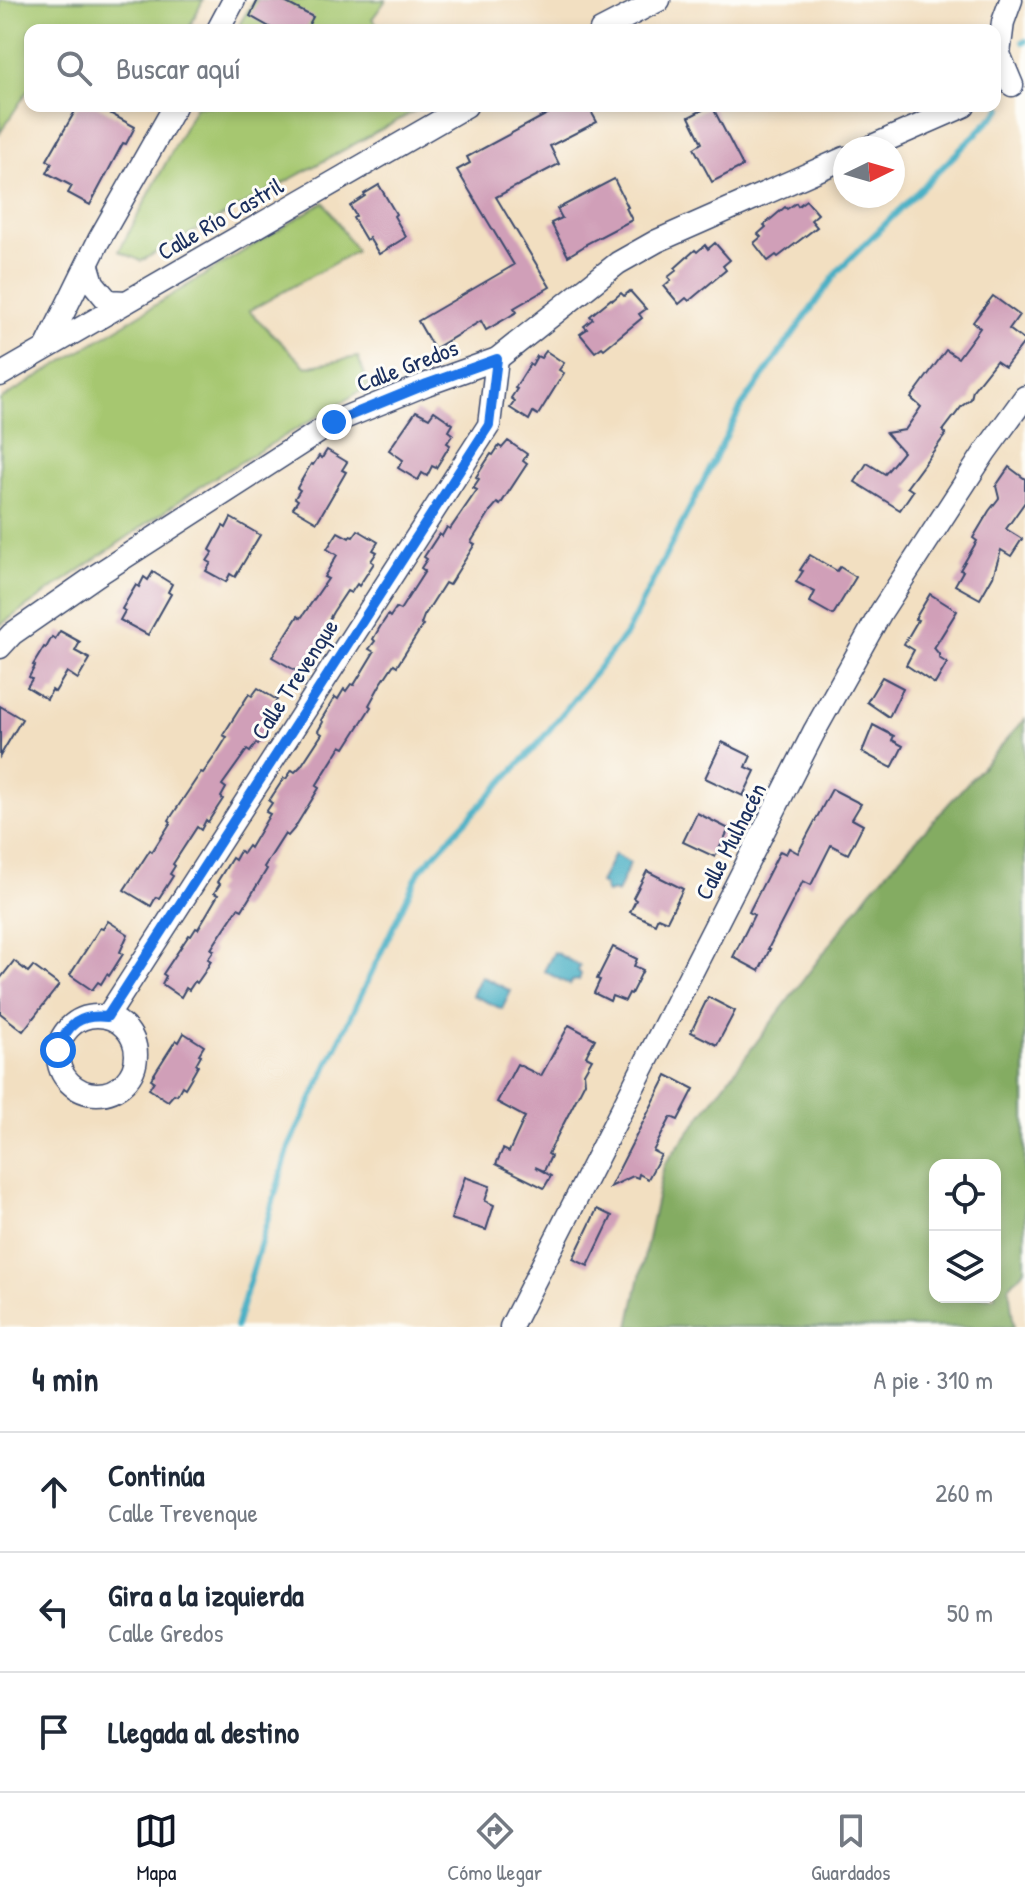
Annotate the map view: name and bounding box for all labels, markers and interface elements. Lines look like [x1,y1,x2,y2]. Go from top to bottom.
search box [24,24,1001,112]
icon: search [52,46,96,90]
text: Buscar aquí [116,48,241,88]
north arrow [833,136,905,208]
street label: Calle Río Castril [151,169,289,267]
street label: Calle Gredos [352,331,462,399]
route end [316,404,352,440]
street label: Calle Trevenque [243,612,345,746]
street label: Calle Mulhacén [687,777,773,905]
route start [40,1032,76,1068]
map controls [929,1159,1001,1303]
button: locate [929,1159,1001,1231]
button: layers [929,1231,1001,1303]
text: 4 min [32,1356,99,1402]
text: A pie · 310 m [873,1362,993,1397]
text: Continúa [108,1455,204,1495]
icon: ahead [32,1470,76,1514]
text: 260 m [935,1475,993,1510]
text: Calle Trevenque [108,1495,258,1530]
text: Gira a la izquierda [108,1575,304,1615]
icon: left [32,1590,76,1634]
text: 50 m [947,1595,993,1630]
text: Calle Gredos [108,1615,223,1650]
icon: arrive [32,1710,76,1754]
text: Llegada al destino [108,1712,299,1752]
tab: Mapa [134,1809,178,1887]
tab: Cómo llegar [447,1809,542,1887]
tab: Guardados [811,1809,891,1887]

